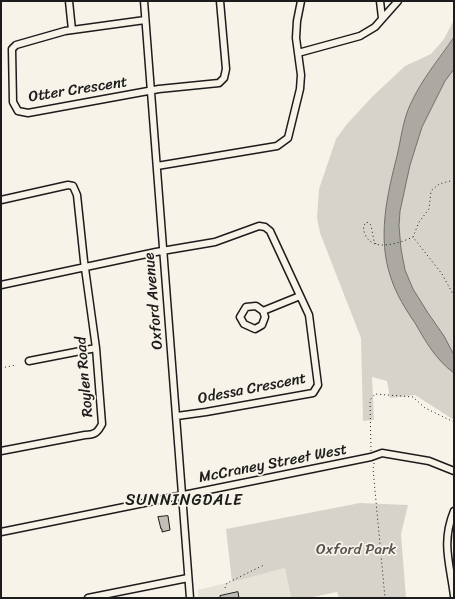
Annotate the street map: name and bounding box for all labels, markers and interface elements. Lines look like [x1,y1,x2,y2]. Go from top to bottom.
street label: Otter Crescent [27,73,129,107]
street label: Oxford Avenue [141,252,167,350]
street label: Roylen Road [73,336,97,418]
street label: Odessa Crescent [196,370,308,408]
street label: McCraney Street West [197,441,349,487]
district label: SUNNINGDALE [126,491,242,511]
park label: Oxford Park [316,541,396,559]

